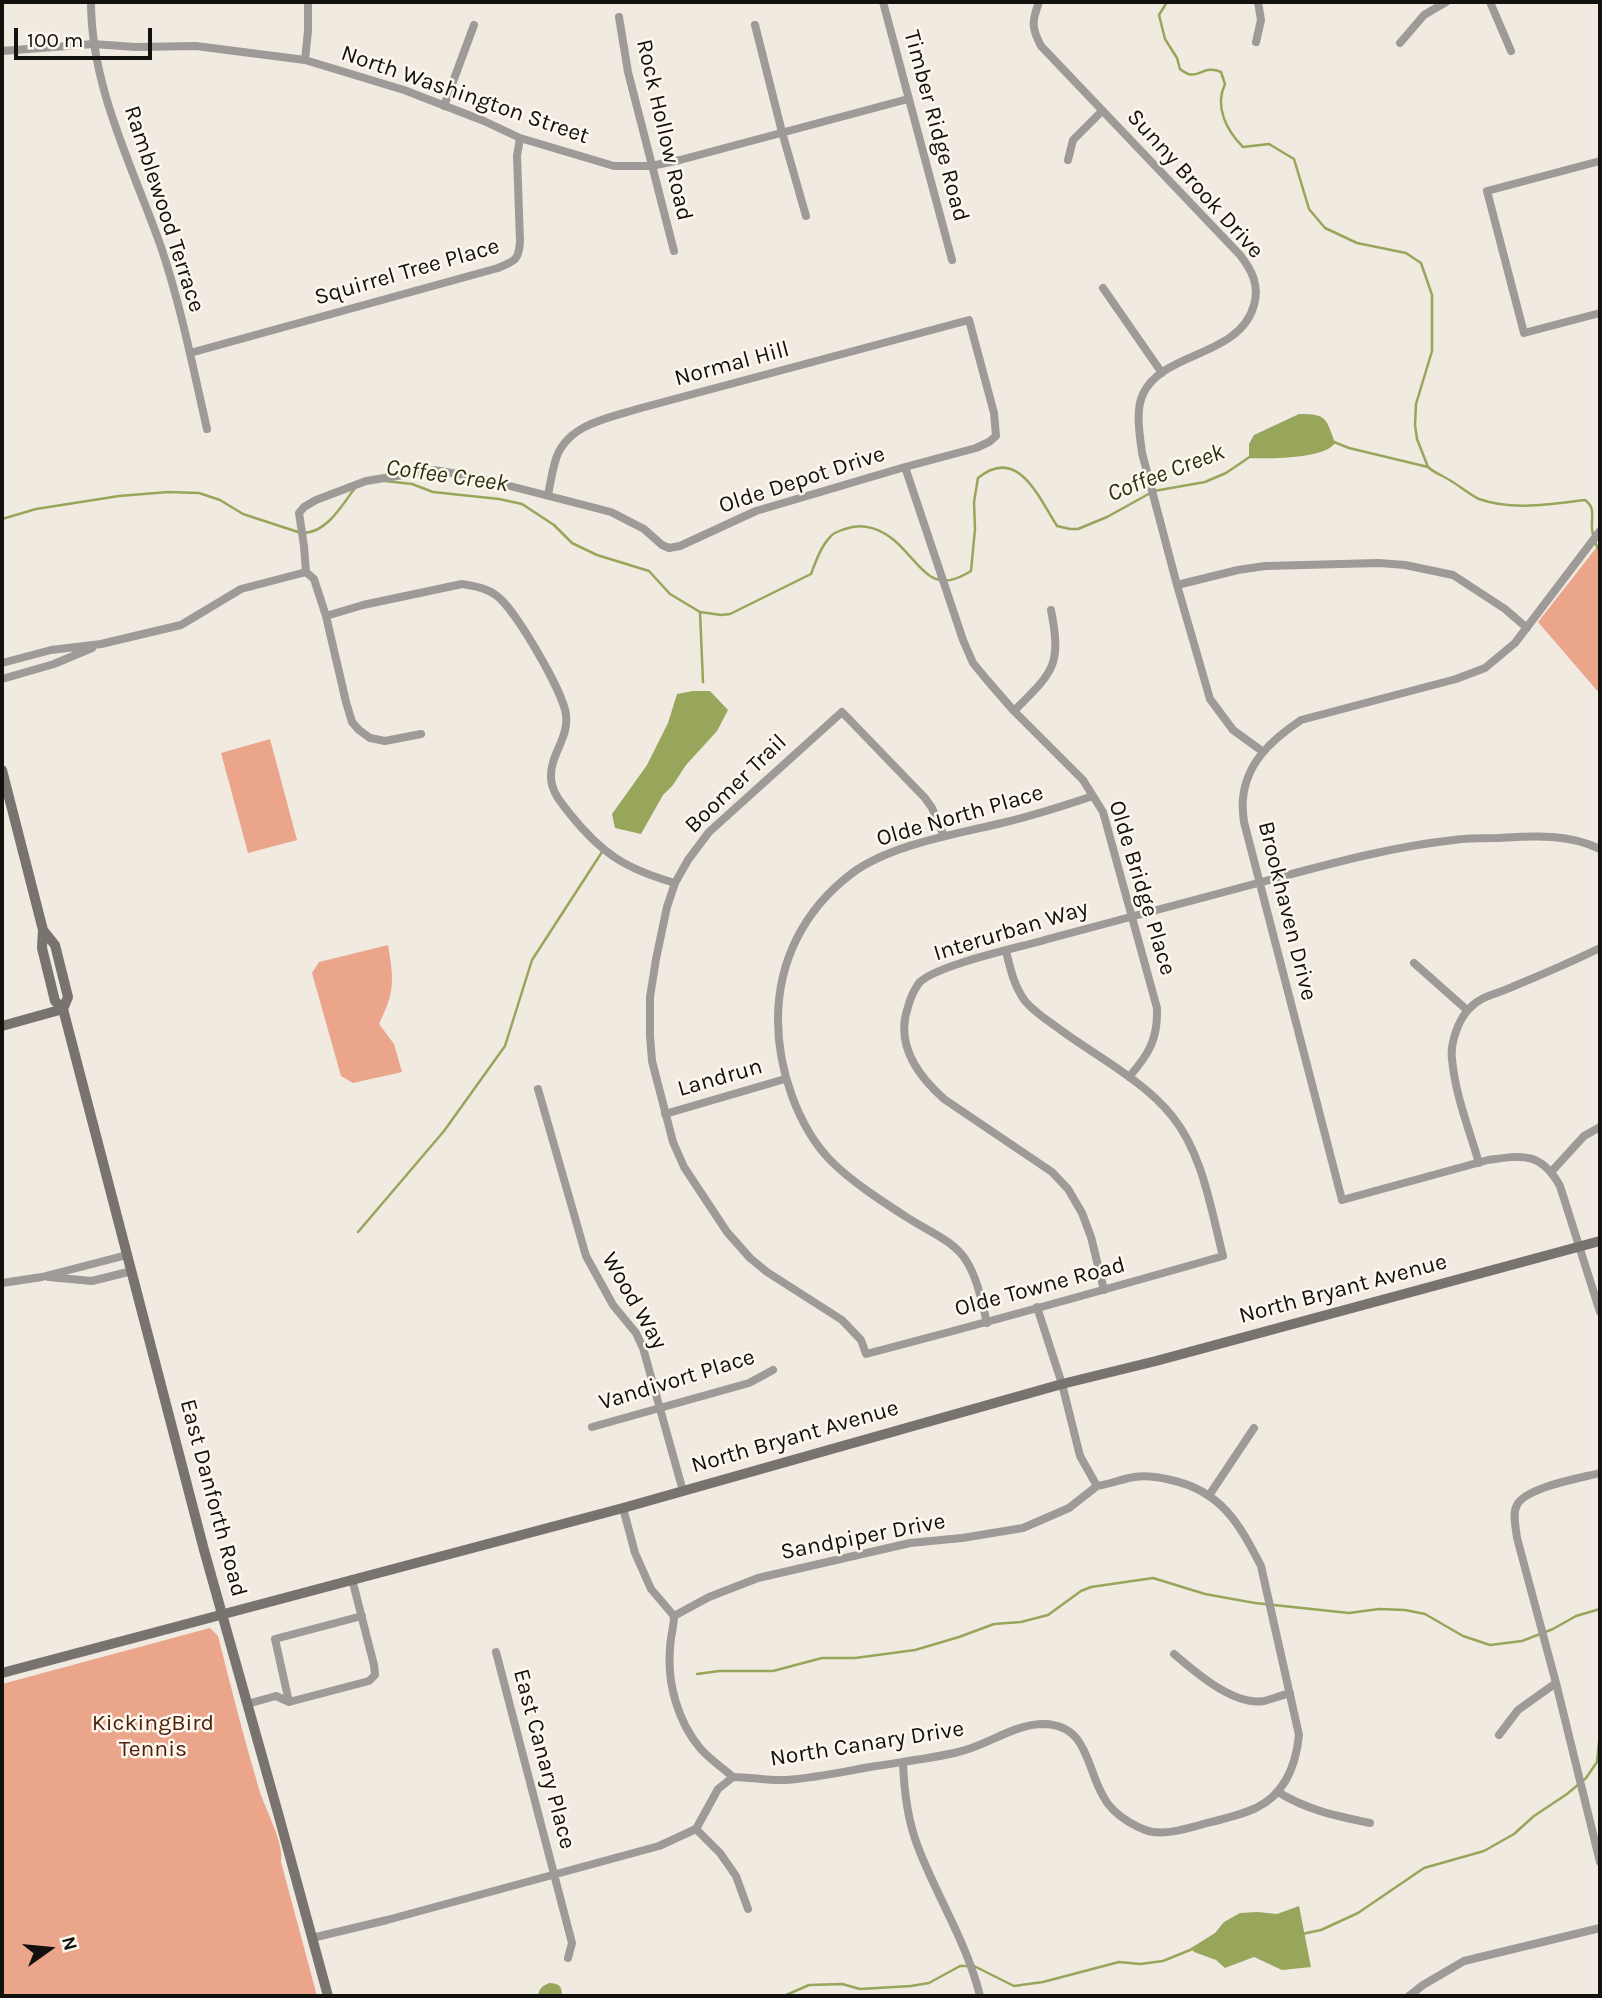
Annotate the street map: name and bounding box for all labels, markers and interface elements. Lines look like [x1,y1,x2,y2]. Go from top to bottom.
scale bar [18,14,156,58]
street label: Timber Ridge Road [897,27,975,225]
text: 100 m [27,28,84,52]
street label: Rock Hollow Road [630,37,698,223]
street label: North Washington Street [337,40,593,150]
street label: Ramblewood Terrace [118,102,210,316]
street label: Sunny Brook Drive [1121,104,1269,264]
street label: Squirrel Tree Place [311,232,503,312]
street label: Normal Hill [672,335,792,393]
water label: Coffee Creek [1103,437,1229,509]
street label: Olde Depot Drive [715,440,889,520]
water label: Coffee Creek [384,453,510,499]
street label: Boomer Trail [679,729,793,839]
street label: Olde North Place [873,779,1047,853]
street label: Olde Bridge Place [1102,797,1182,979]
street label: Brookhaven Drive [1251,819,1323,1003]
street label: Interurban Way [930,894,1092,968]
street label: Landrun [674,1053,766,1103]
street label: Wood Way [595,1248,673,1354]
street label: North Bryant Avenue [1236,1248,1450,1330]
street label: Olde Towne Road [952,1251,1128,1323]
street label: Vandivort Place [596,1343,758,1417]
street label: North Bryant Avenue [688,1394,902,1480]
street label: East Danforth Road [173,1396,253,1600]
street label: Sandpiper Drive [778,1508,948,1566]
street label: East Canary Place [507,1666,581,1852]
park label: KickingBird Tennis [92,1709,214,1763]
street label: North Canary Drive [768,1715,966,1773]
north arrow [14,1914,84,1984]
text: N [57,1934,82,1953]

